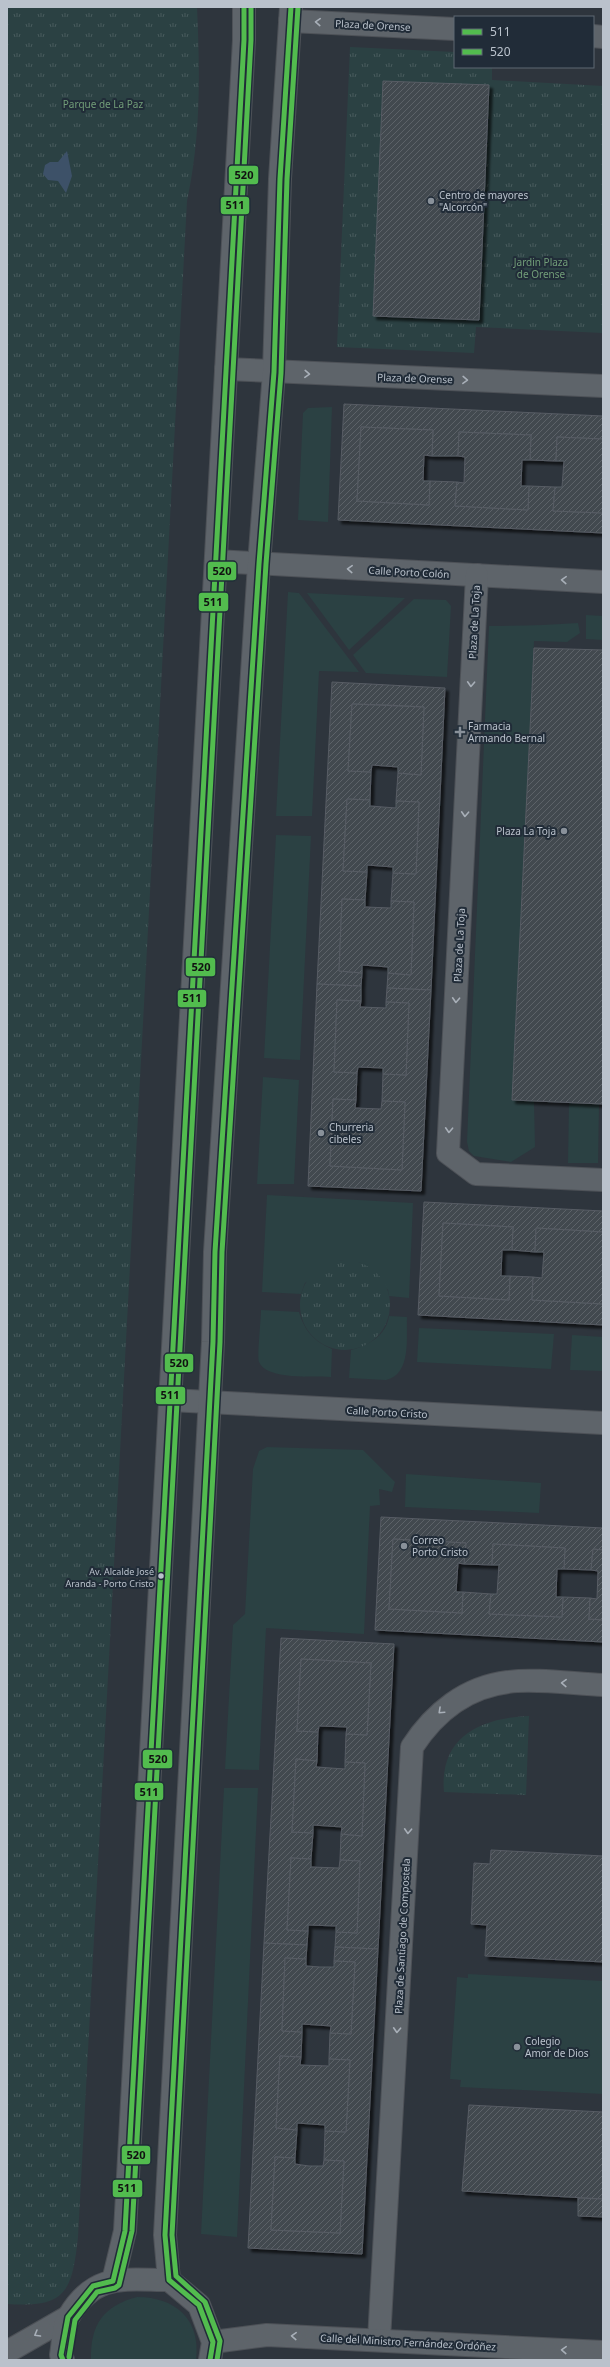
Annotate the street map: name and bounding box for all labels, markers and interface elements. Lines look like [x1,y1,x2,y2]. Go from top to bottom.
street label: Plaza de Orense [335,16,411,34]
legend [454,16,594,68]
one-way arrow [315,18,321,26]
text: 511 [490,23,511,40]
text: 520 [490,43,511,60]
park label: Parque de La Paz [63,97,143,111]
line badge: 520 [228,165,259,185]
text: 520 [235,167,253,182]
place label: Centro de mayores "Alcorcón" [439,188,528,214]
line badge: 511 [220,196,250,215]
marker: Centro de mayores "Alcorcón" [426,196,436,206]
text: 511 [226,197,244,212]
park label: Jardin Plaza de Orense [513,255,568,281]
one-way arrow [304,369,310,378]
street label: Plaza de Orense [377,370,453,386]
one-way arrow [462,376,468,384]
line badge: 520 [207,561,237,581]
text: 520 [213,563,231,578]
street label: Calle Porto Colón [368,563,450,581]
one-way arrow [347,565,353,573]
one-way arrow [561,576,567,585]
street label: Plaza de La Toja [465,585,483,659]
line badge: 511 [198,592,229,612]
text: 511 [204,594,222,609]
one-way arrow [467,681,476,687]
place label: Farmacia Armando Bernal [468,719,545,745]
marker: Farmacia Armando Bernal [455,727,465,737]
one-way arrow [461,811,469,817]
place label: Plaza La Toja [496,824,556,838]
marker: Plaza La Toja [559,826,569,836]
street label: Plaza de La Toja [450,908,468,982]
line badge: 520 [185,957,216,977]
text: 520 [192,959,210,974]
line badge: 511 [177,989,207,1008]
text: 511 [183,990,201,1005]
one-way arrow [452,997,460,1003]
place label: Churreria cibeles [329,1120,374,1146]
one-way arrow [445,1127,454,1133]
marker: Churreria cibeles [316,1128,326,1138]
line badge: 520 [164,1353,194,1373]
text: 520 [170,1355,188,1370]
line badge: 511 [155,1386,186,1405]
text: 511 [161,1387,179,1402]
street label: Calle Porto Cristo [346,1403,428,1421]
place label: Correo Porto Cristo [412,1533,468,1559]
marker: Correo Porto Cristo [399,1541,409,1551]
place label: Av. Alcalde José Aranda - Porto Cristo [66,1565,154,1590]
marker: Av. Alcalde José Aranda - Porto Cristo [156,1571,166,1581]
one-way arrow [561,1679,567,1688]
one-way arrow [438,1707,446,1714]
line badge: 520 [142,1749,173,1769]
text: 520 [149,1751,167,1766]
line badge: 511 [134,1782,164,1801]
text: 511 [140,1784,158,1799]
one-way arrow [403,1828,412,1834]
street label: Plaza de Santiago de Compostela [391,1858,413,2014]
one-way arrow [392,2027,401,2033]
place label: Colegio Amor de Dios [525,2034,589,2060]
marker: Colegio Amor de Dios [512,2042,522,2052]
line badge: 520 [121,2145,151,2165]
text: 520 [127,2147,145,2162]
line badge: 511 [112,2179,143,2198]
text: 511 [118,2180,136,2195]
one-way arrow [34,2330,42,2337]
street label: Calle del Ministro Fernández Ordóñez [320,2330,497,2354]
one-way arrow [291,2332,297,2340]
one-way arrow [561,2345,567,2354]

